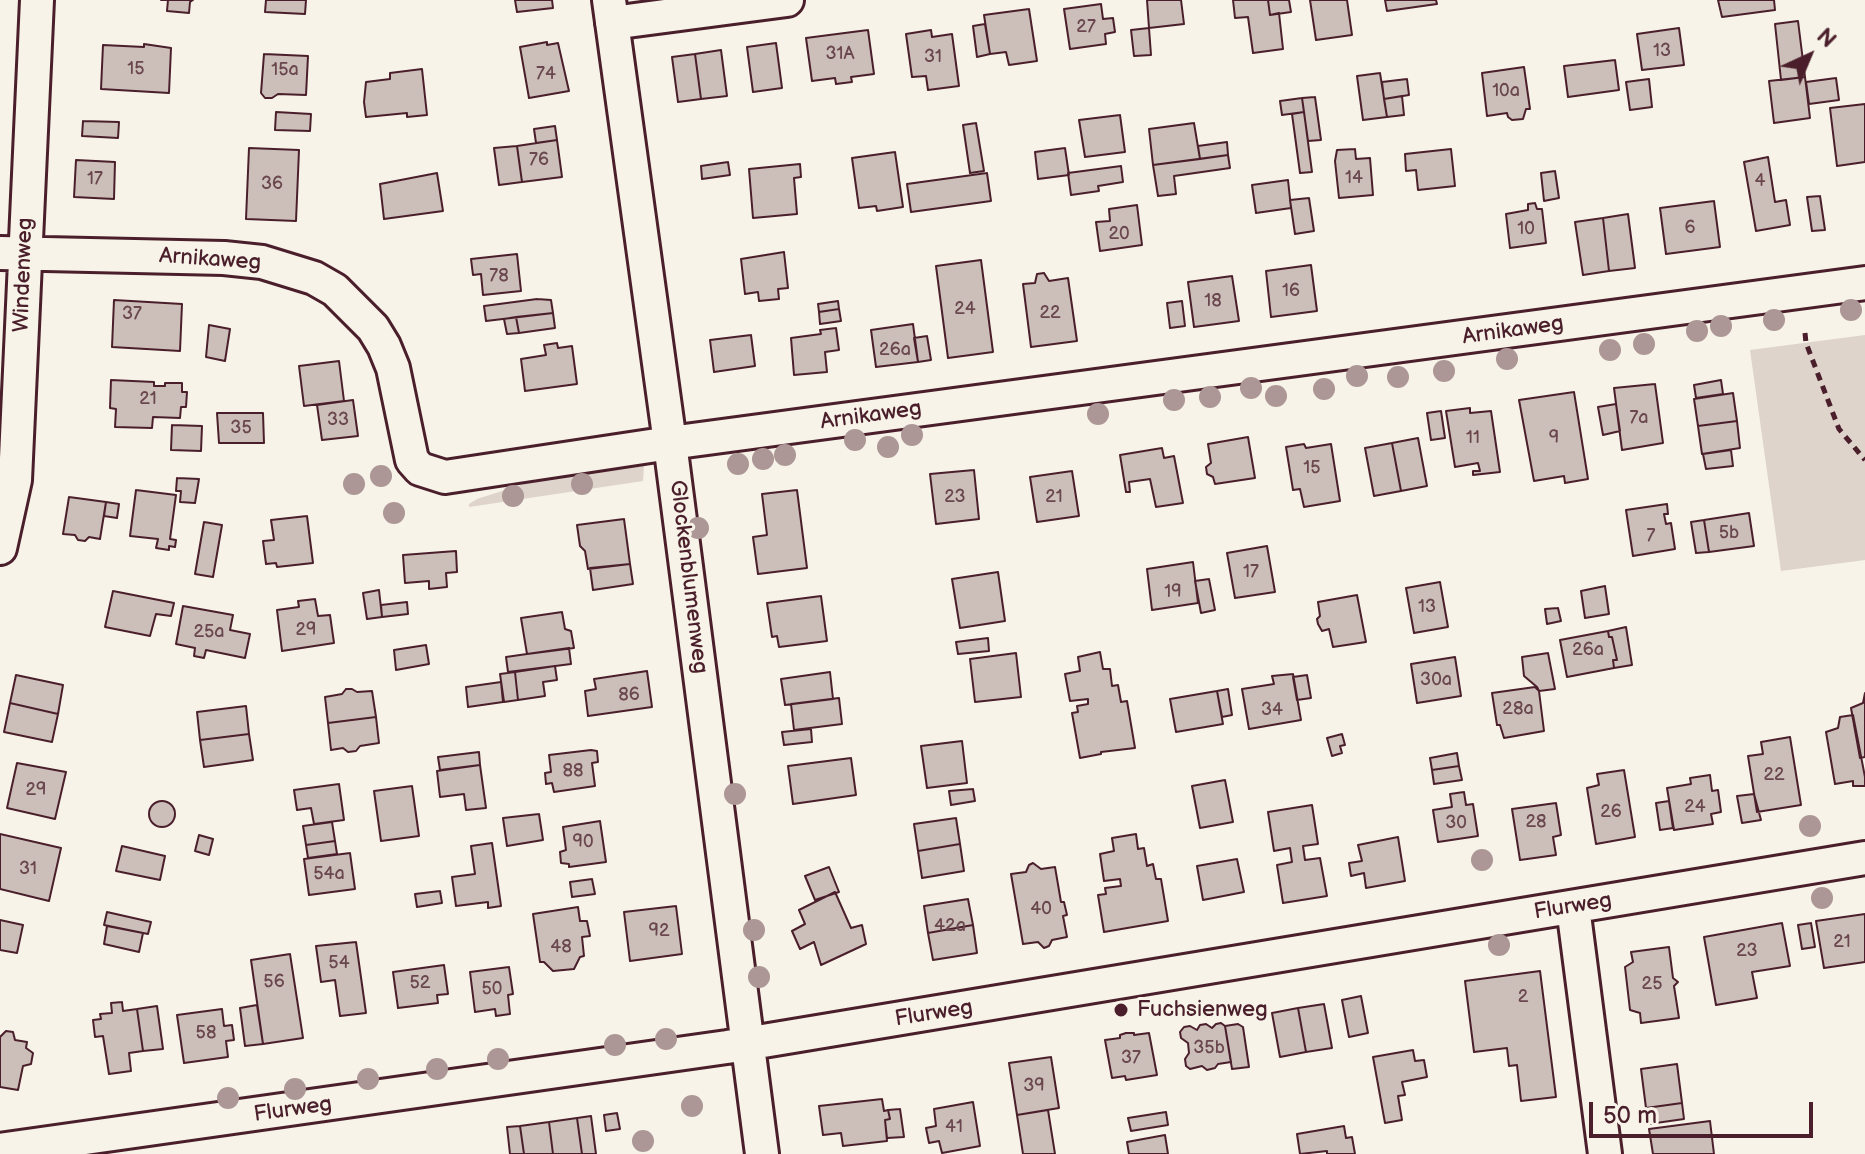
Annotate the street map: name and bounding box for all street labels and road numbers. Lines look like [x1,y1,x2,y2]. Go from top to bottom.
street label: Windenweg [9,217,39,333]
street label: Arnikaweg [158,243,262,277]
street label: Arnikaweg [1461,311,1565,351]
street label: Arnikaweg [819,396,923,436]
street label: Glockenblumenweg [663,479,713,675]
street label: Flurweg [1532,888,1614,926]
street label: Flurweg [893,995,975,1033]
street label: Flurweg [252,1091,334,1129]

